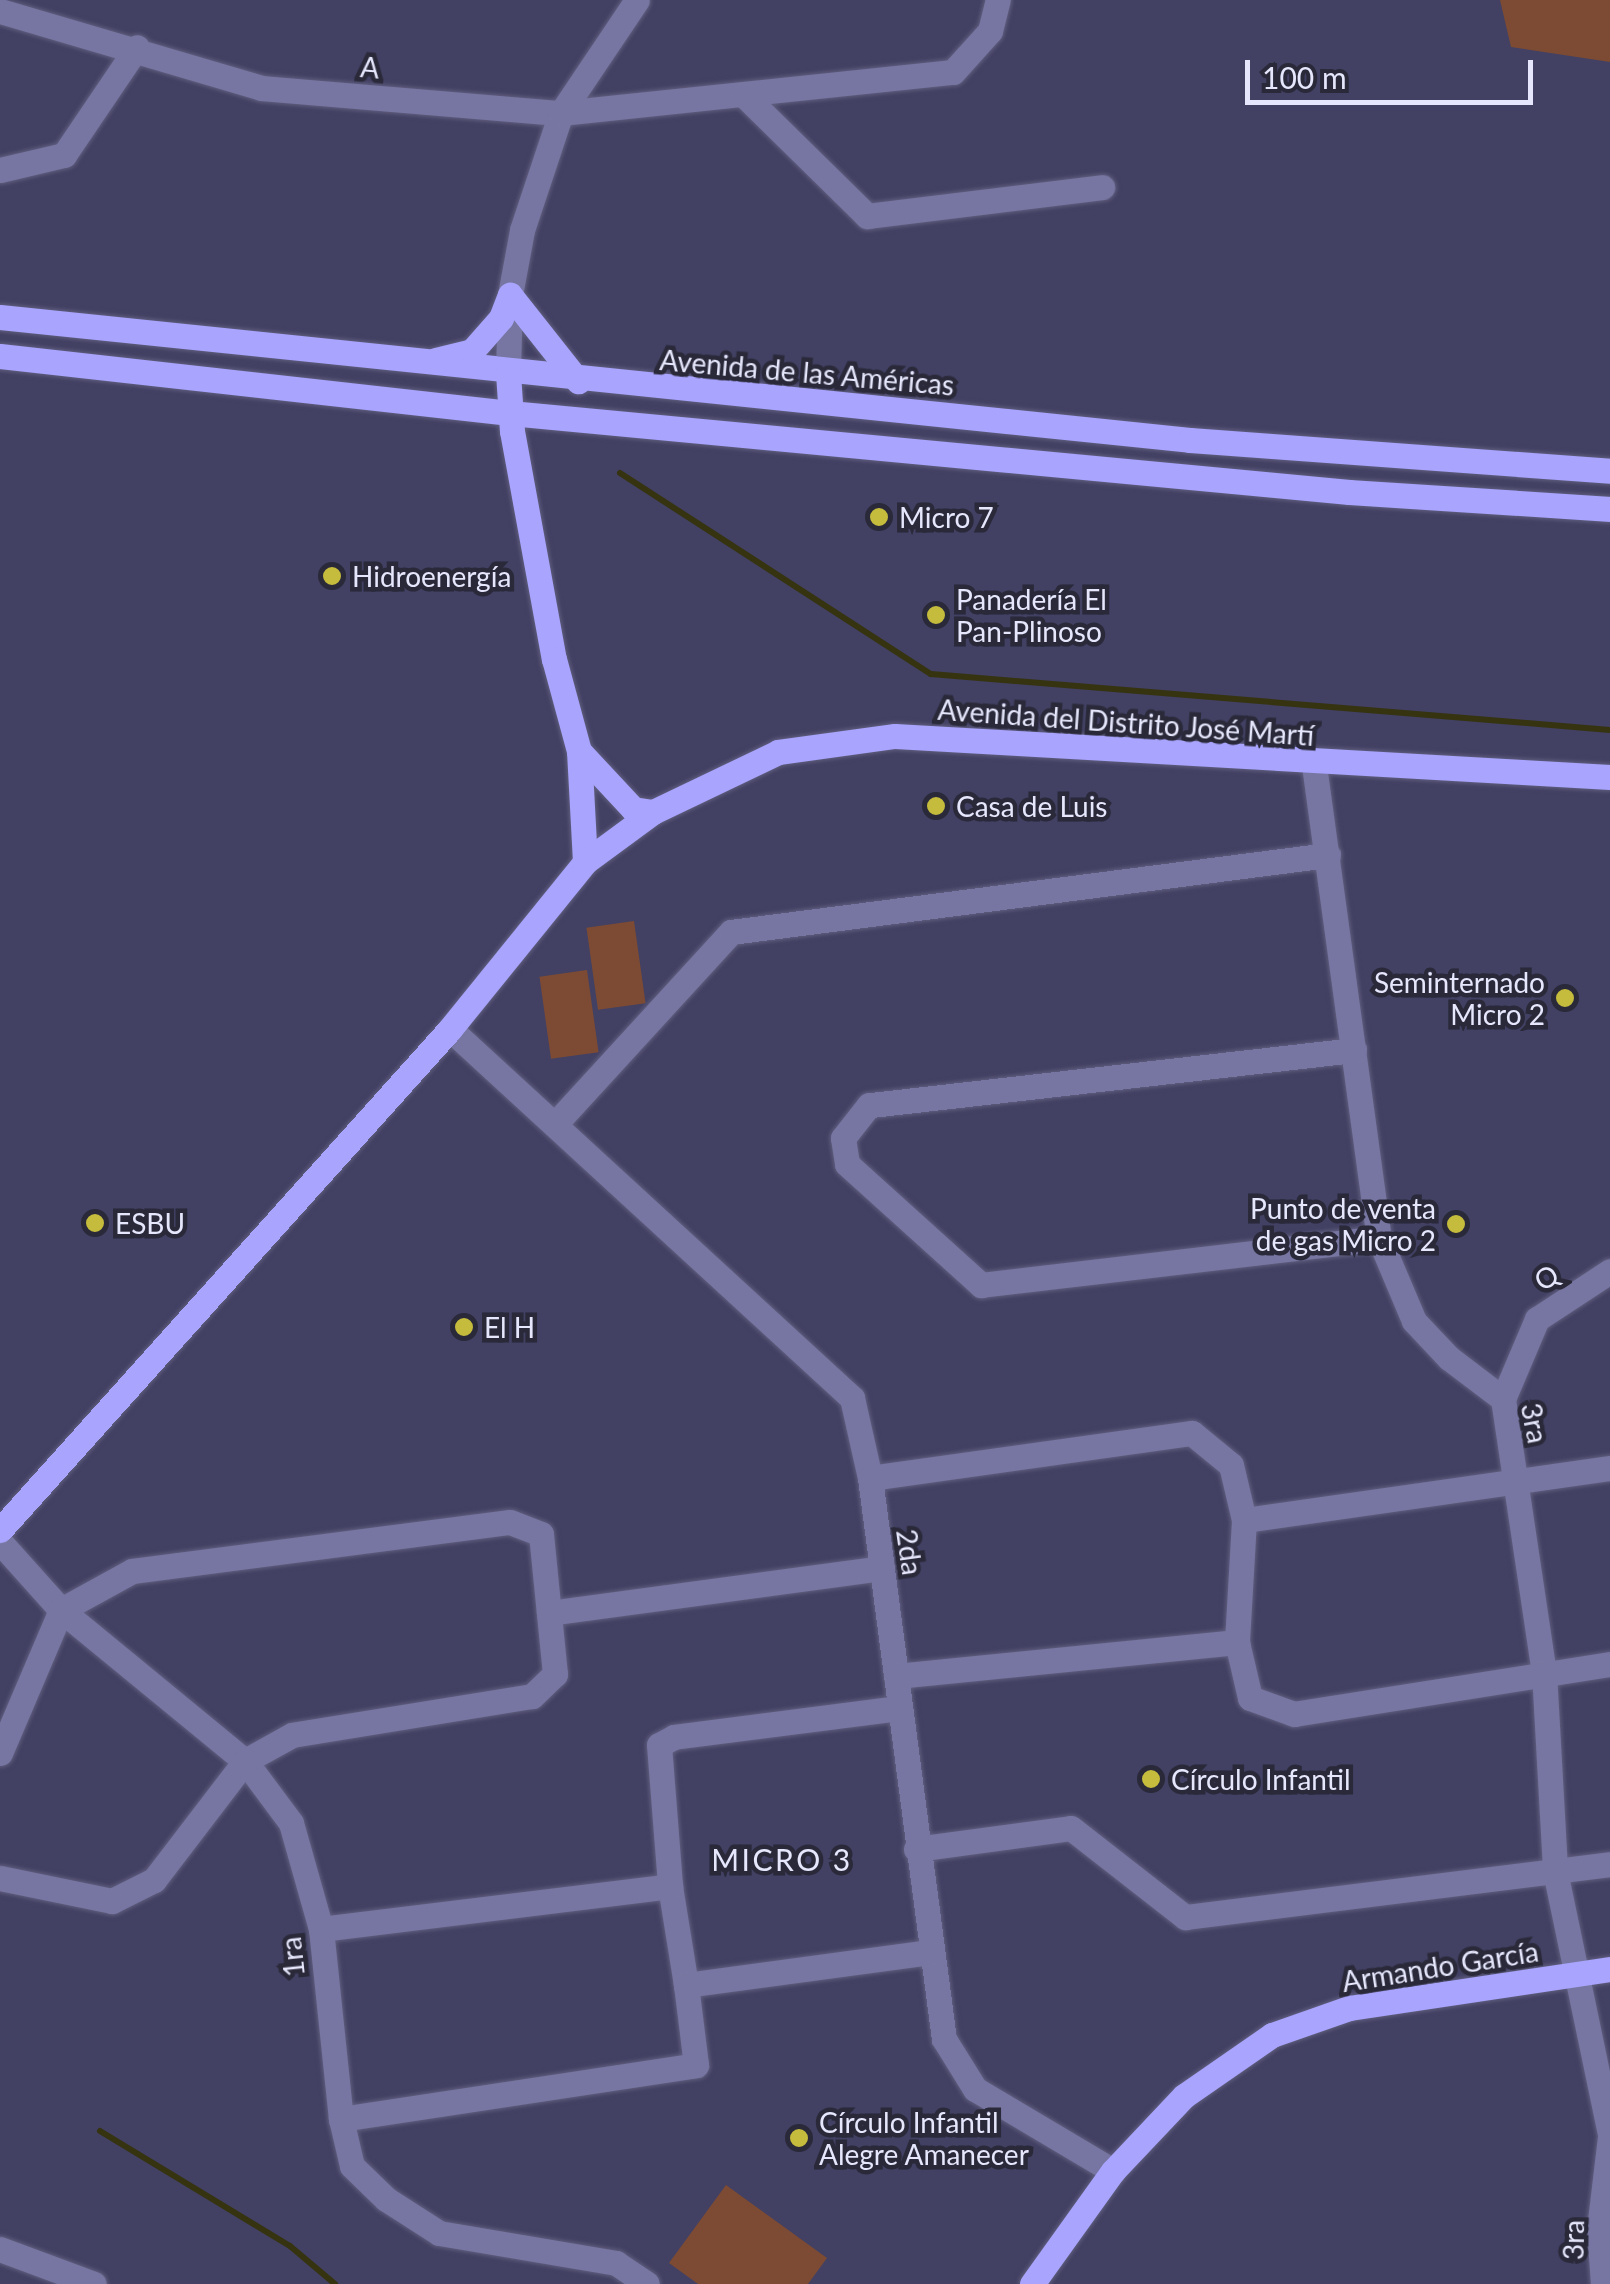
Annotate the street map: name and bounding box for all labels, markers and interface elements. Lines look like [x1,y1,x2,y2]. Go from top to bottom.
scale bar [1250,40,1538,102]
street label: A [359,49,381,85]
text: 100 m [1262,59,1347,95]
street label: Avenida de las Américas [658,342,956,402]
place label: Micro 7 [899,500,994,534]
marker: Micro 7 [868,506,890,528]
place label: Hidroenergía [352,559,511,593]
marker: Hidroenergía [321,565,343,587]
place label: Panadería El Pan-Plinoso [956,582,1107,648]
marker: Panadería El Pan-Plinoso [925,604,947,626]
street label: Avenida del Distrito José Martí [936,692,1316,752]
place label: Casa de Luis [956,789,1107,823]
marker: Casa de Luis [925,795,947,817]
place label: Seminternado Micro 2 [1374,965,1545,1031]
marker: Seminternado Micro 2 [1554,987,1576,1009]
place label: Punto de venta de gas Micro 2 [1249,1191,1436,1257]
place label: ESBU [115,1206,185,1240]
marker: ESBU [84,1212,106,1234]
marker: Punto de venta de gas Micro 2 [1445,1213,1467,1235]
street label: Q [1527,1257,1565,1297]
place label: El H [484,1310,535,1344]
marker: El H [453,1316,475,1338]
street label: 3ra [1515,1400,1555,1446]
street label: 2da [890,1527,930,1577]
place label: Círculo Infantil [1171,1762,1351,1796]
marker: Círculo Infantil [1140,1768,1162,1790]
district label: MICRO 3 [711,1841,853,1877]
street label: Armando García [1339,1934,1541,1998]
street label: 1ra [273,1935,311,1979]
place label: Círculo Infantil Alegre Amanecer [819,2105,1030,2171]
marker: Círculo Infantil Alegre Amanecer [788,2127,810,2149]
street label: 3ra [1556,2220,1590,2260]

